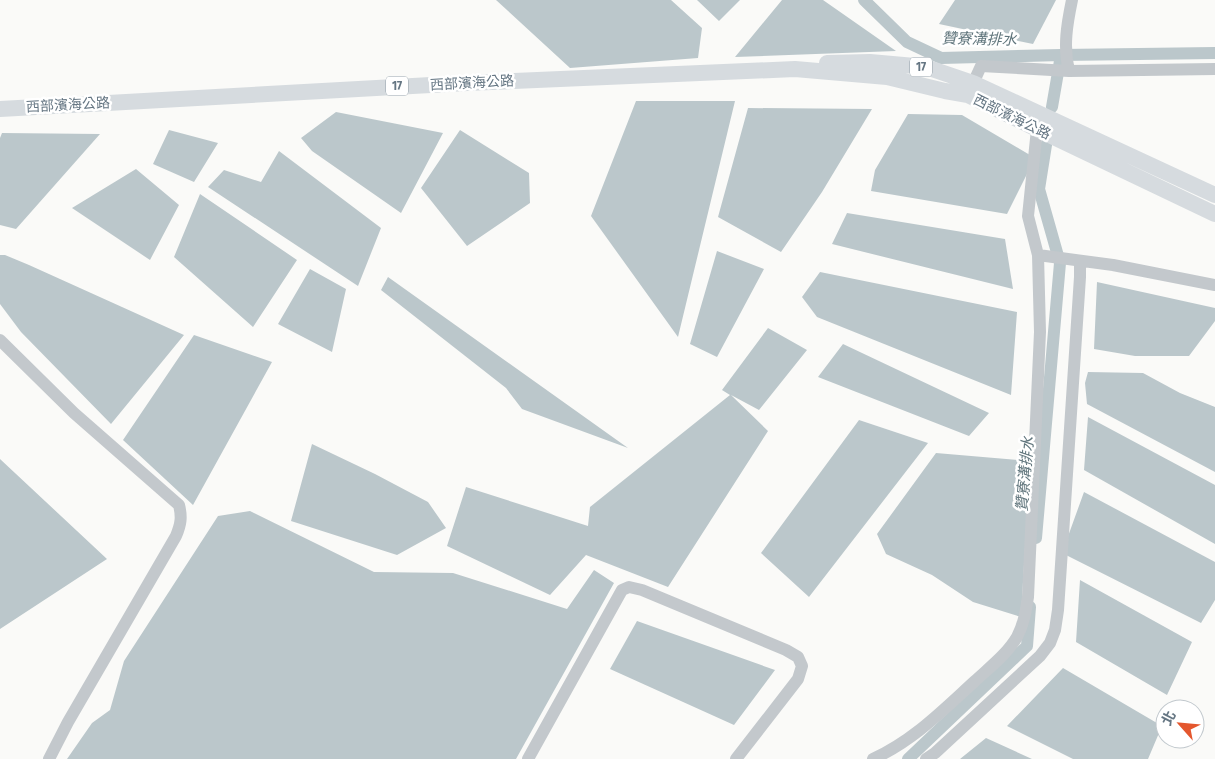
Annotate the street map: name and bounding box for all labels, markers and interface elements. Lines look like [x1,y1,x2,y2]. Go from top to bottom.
water label: 贊寮溝排水 [941,29,1018,49]
road number: 17 [910,58,932,76]
street label: 西部濱海公路 [430,72,514,94]
road number: 17 [386,76,408,95]
street label: 西部濱海公路 [971,91,1053,143]
street label: 西部濱海公路 [26,94,110,116]
water label: 贊寮溝排水 [1013,435,1037,512]
north arrow [1155,699,1205,749]
text: 北 [1158,708,1180,728]

